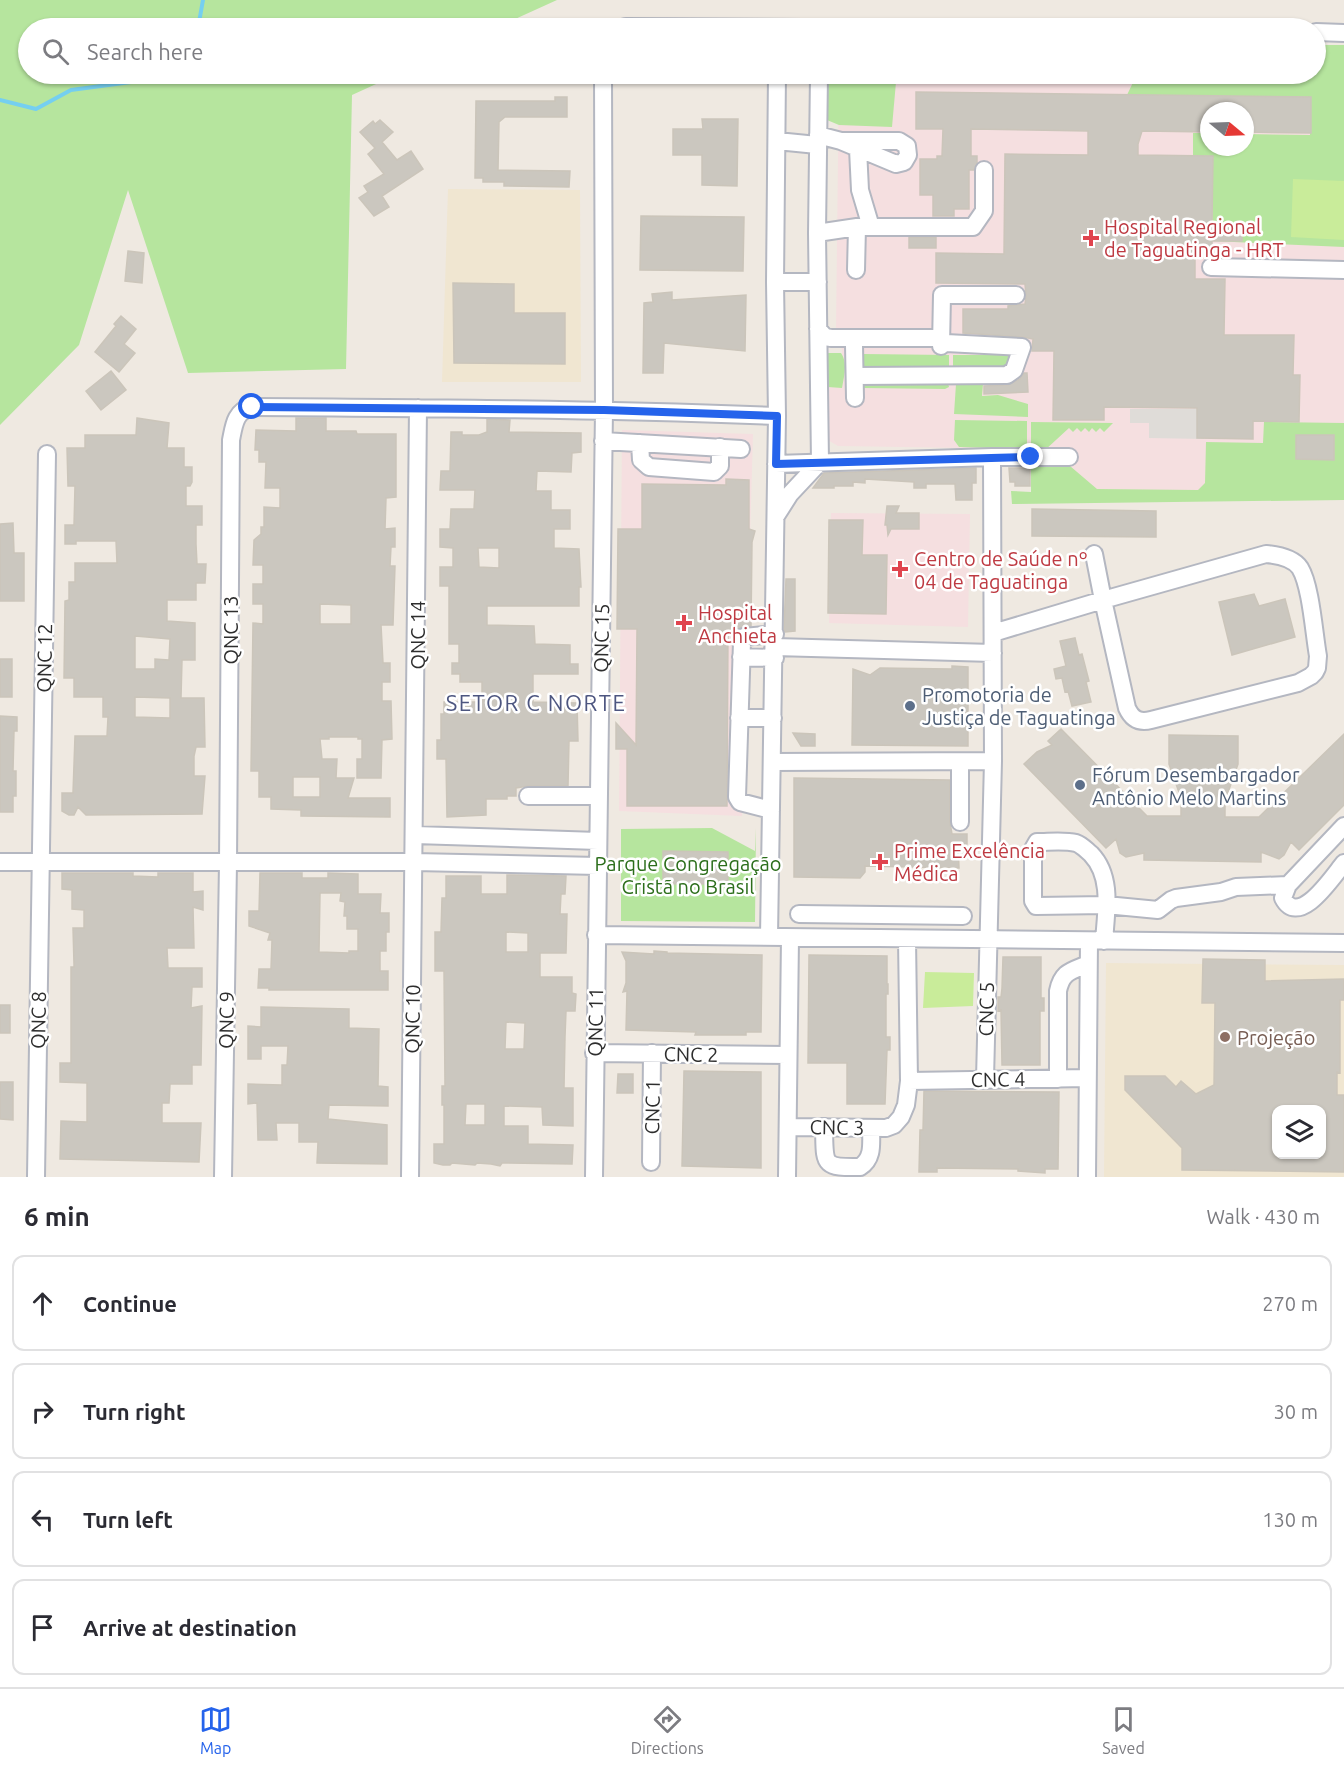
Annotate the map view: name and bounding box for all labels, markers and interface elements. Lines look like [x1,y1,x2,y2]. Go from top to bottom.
search box [18,18,1326,84]
icon: search [39,35,72,68]
text: Search here [87,39,203,64]
north arrow [1200,102,1254,156]
place label: Hospital Regional de Taguatinga - HRT [1104,215,1284,261]
marker: Hospital Regional de Taguatinga - HRT [1082,229,1100,247]
route start [238,393,264,419]
route end [1017,443,1043,469]
place label: Centro de Saúde nº 04 de Taguatinga [914,547,1087,593]
marker: Centro de Saúde nº 04 de Taguatinga [891,560,909,578]
street label: QNC 13 [219,595,242,665]
street label: QNC 14 [406,600,429,670]
place label: Hospital Anchieta [698,601,777,647]
street label: QNC 15 [589,603,613,673]
marker: Hospital Anchieta [675,614,693,632]
street label: QNC 12 [32,623,56,693]
place label: Promotoria de Justiça de Taguatinga [922,683,1116,729]
district label: SETOR C NORTE [446,690,626,715]
marker: Promotoria de Justiça de Taguatinga [903,699,917,713]
place label: Fórum Desembargador Antônio Melo Martins [1092,763,1300,809]
marker: Fórum Desembargador Antônio Melo Martins [1073,778,1087,792]
place label: Prime Excelência Médica [894,839,1045,885]
park label: Parque Congregação Cristã no Brasil [595,852,781,898]
marker: Prime Excelência Médica [871,853,889,871]
street label: CNC 5 [974,981,998,1037]
street label: QNC 10 [400,984,424,1054]
street label: QNC 11 [583,987,607,1057]
street label: QNC 8 [26,991,50,1049]
street label: QNC 9 [214,991,238,1049]
place label: Projeção [1237,1026,1315,1049]
marker: Projeção [1218,1030,1232,1044]
street label: CNC 2 [663,1042,719,1066]
street label: CNC 4 [970,1067,1026,1091]
street label: CNC 1 [640,1079,664,1135]
map controls [1272,1105,1326,1159]
button: layers [1272,1105,1326,1159]
street label: CNC 3 [809,1115,865,1139]
text: 6 min [24,1202,90,1231]
text: Walk · 430 m [1207,1205,1320,1228]
icon: ahead [26,1287,59,1320]
text: Continue [83,1291,177,1316]
text: 270 m [1262,1292,1318,1315]
icon: right [26,1395,59,1428]
text: Turn right [83,1399,185,1424]
text: 30 m [1274,1400,1318,1423]
icon: left [26,1503,59,1536]
text: Turn left [83,1507,173,1532]
text: 130 m [1262,1508,1318,1531]
icon: arrive [26,1611,59,1644]
text: Arrive at destination [83,1615,297,1640]
tab: Map [199,1703,232,1757]
tab: Directions [631,1703,704,1757]
tab: Saved [1102,1703,1145,1757]

